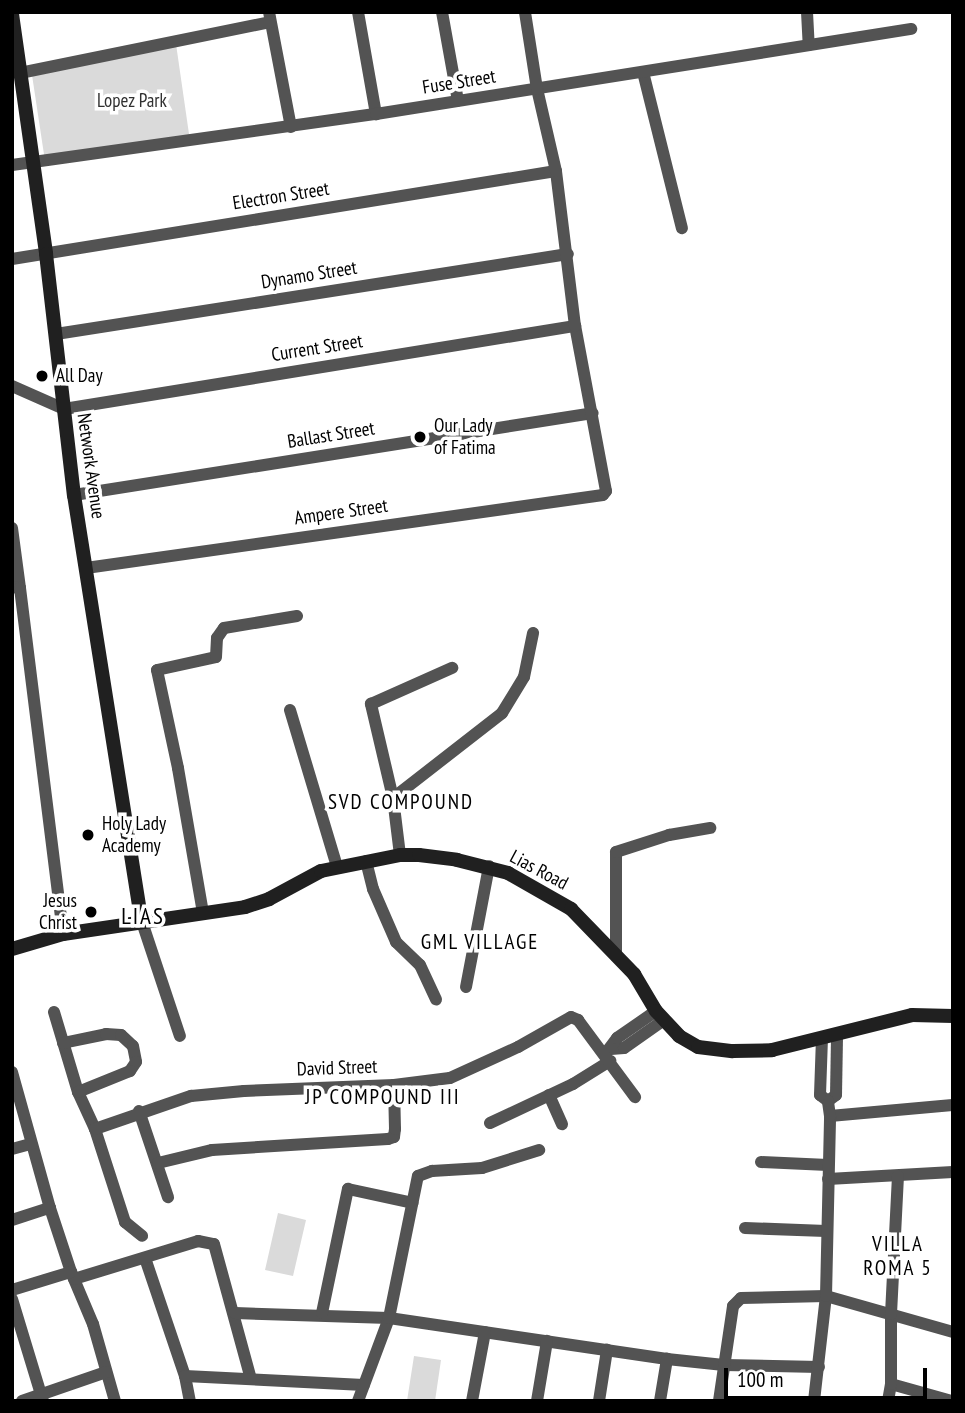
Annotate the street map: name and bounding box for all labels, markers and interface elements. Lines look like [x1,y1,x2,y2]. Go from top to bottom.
street label: Fuse Street [421,65,497,99]
park label: Lopez Park [97,90,167,112]
street label: Electron Street [231,177,331,215]
street label: Dynamo Street [259,256,359,294]
street label: Current Street [270,330,364,366]
place label: All Day [56,365,103,387]
marker: All Day [34,368,50,384]
street label: Network Avenue [72,411,110,521]
place label: Our Lady of Fatima [434,415,496,459]
street label: Ballast Street [286,417,376,453]
marker: Our Lady of Fatima [412,429,428,445]
street label: Ampere Street [293,494,389,530]
district label: SVD COMPOUND [329,789,473,815]
place label: Holy Lady Academy [102,813,167,857]
marker: Holy Lady Academy [80,827,96,843]
street label: Lias Road [506,845,572,895]
place label: Jesus Christ [39,890,77,934]
district label: LIAS [122,902,164,930]
marker: Jesus Christ [83,904,99,920]
district label: GML VILLAGE [421,929,539,955]
street label: David Street [296,1055,378,1081]
district label: JP COMPOUND III [307,1084,459,1110]
district label: VILLA ROMA 5 [864,1231,932,1281]
scale bar [727,1354,930,1398]
text: 100 m [737,1366,783,1393]

